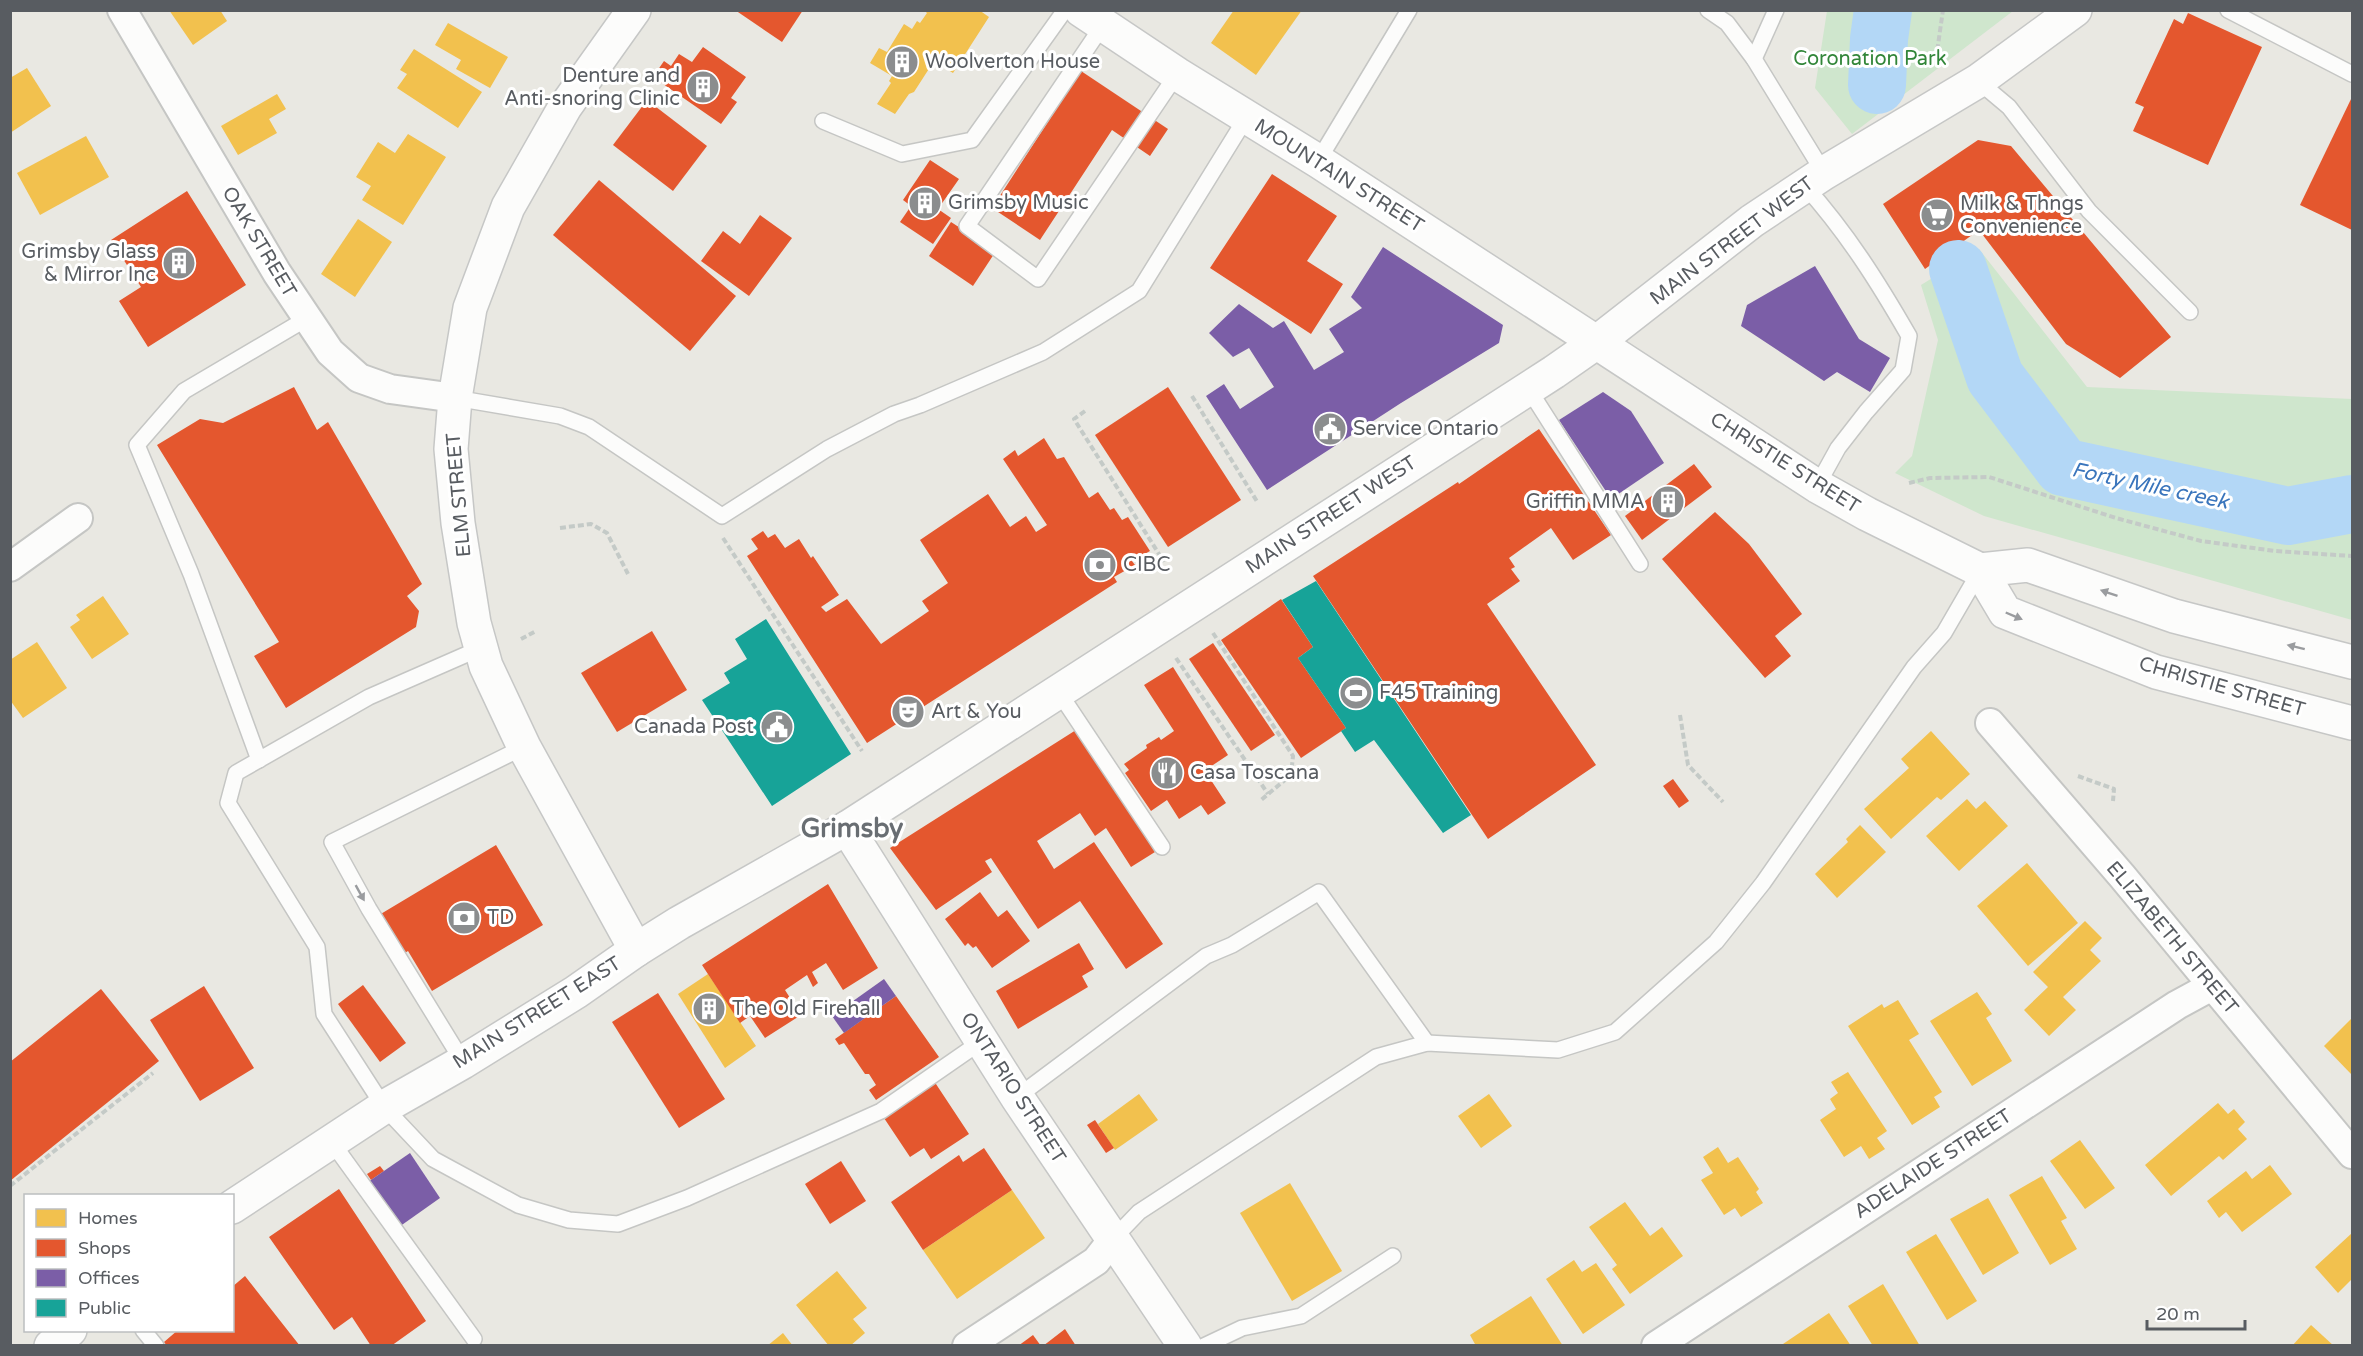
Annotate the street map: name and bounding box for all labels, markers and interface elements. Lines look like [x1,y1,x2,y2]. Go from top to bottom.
building icon: Woolverton House [884,44,920,80]
park label: Coronation Park [1793,47,1947,71]
place label: Woolverton House [925,50,1100,74]
place label: Denture and Anti-snoring Clinic [504,64,680,111]
building icon: Denture and Anti-snoring Clinic [685,69,721,105]
street label: MOUNTAIN STREET [1250,114,1428,238]
street label: MAIN STREET WEST [1645,172,1819,310]
street label: OAK STREET [216,182,302,302]
building icon: Grimsby Music [907,185,943,221]
place label: Grimsby Music [948,191,1089,215]
place label: Milk & Thngs Convenience [1960,192,2084,239]
supermarket icon: Milk & Thngs Convenience [1919,197,1955,233]
place label: Grimsby Glass & Mirror Inc [21,240,156,287]
building icon: Grimsby Glass & Mirror Inc [161,245,197,281]
street label: CHRISTIE STREET [1706,407,1864,519]
public building icon: Service Ontario [1312,411,1348,447]
place label: Service Ontario [1353,417,1499,441]
street label: ELM STREET [442,432,476,558]
street label: MAIN STREET WEST [1241,451,1421,579]
water label: Forty Mile creek [2069,457,2232,515]
building icon: Griffin MMA [1650,484,1686,520]
place label: Griffin MMA [1526,490,1645,514]
bank icon: CIBC [1082,547,1118,583]
place label: CIBC [1123,553,1170,577]
one-way arrow [2100,588,2118,597]
one-way arrow [2005,612,2023,621]
one-way arrow [2287,642,2305,652]
street label: CHRISTIE STREET [2136,652,2308,722]
sports icon: F45 Training [1338,675,1374,711]
place label: F45 Training [1379,681,1498,705]
theatre icon: Art & You [890,694,926,730]
place label: Art & You [931,700,1022,724]
public building icon: Canada Post [759,709,795,745]
place label: Canada Post [634,715,754,739]
restaurant icon: Casa Toscana [1149,755,1185,791]
place label: Casa Toscana [1190,761,1319,785]
district label: Grimsby [801,813,903,844]
street label: ELIZABETH STREET [2101,857,2243,1019]
one-way arrow [355,885,365,902]
bank icon: TD [446,900,482,936]
place label: TD [487,906,514,930]
street label: MAIN STREET EAST [449,952,625,1074]
building icon: The Old Firehall [691,991,727,1027]
place label: The Old Firehall [732,997,881,1021]
street label: ONTARIO STREET [955,1008,1071,1168]
street label: ADELAIDE STREET [1850,1104,2016,1224]
legend [24,1194,234,1332]
text: Homes [78,1207,138,1229]
text: Shops [78,1237,131,1259]
text: Offices [78,1267,140,1289]
scale bar [2147,1293,2244,1331]
text: Public [78,1297,131,1319]
text: 20 m [2156,1303,2200,1325]

